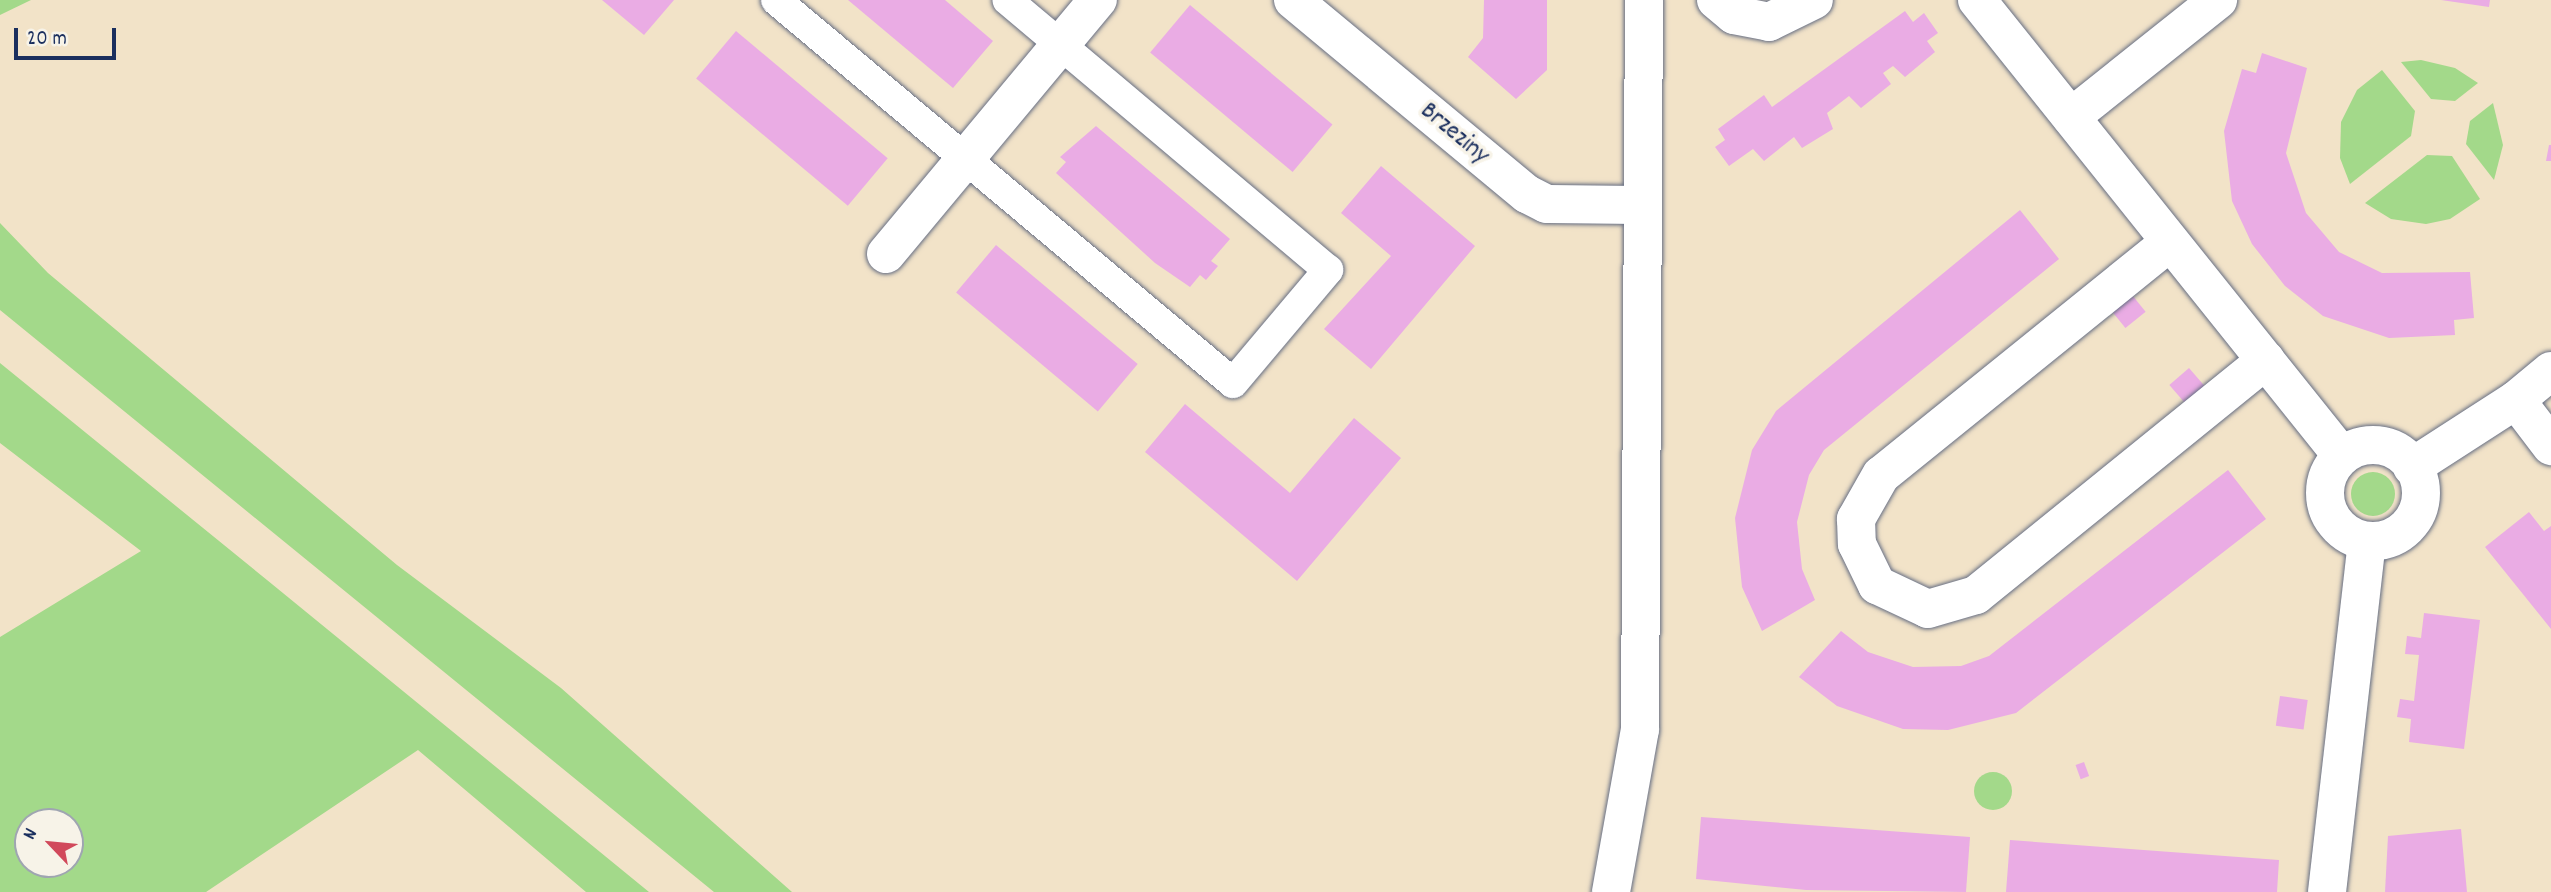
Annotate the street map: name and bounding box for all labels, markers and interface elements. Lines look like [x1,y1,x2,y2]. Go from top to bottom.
scale bar [18,14,119,58]
text: 20 m [27,25,67,55]
street label: Brzeziny [1413,96,1495,172]
north arrow [14,808,84,878]
text: N [17,824,46,845]

